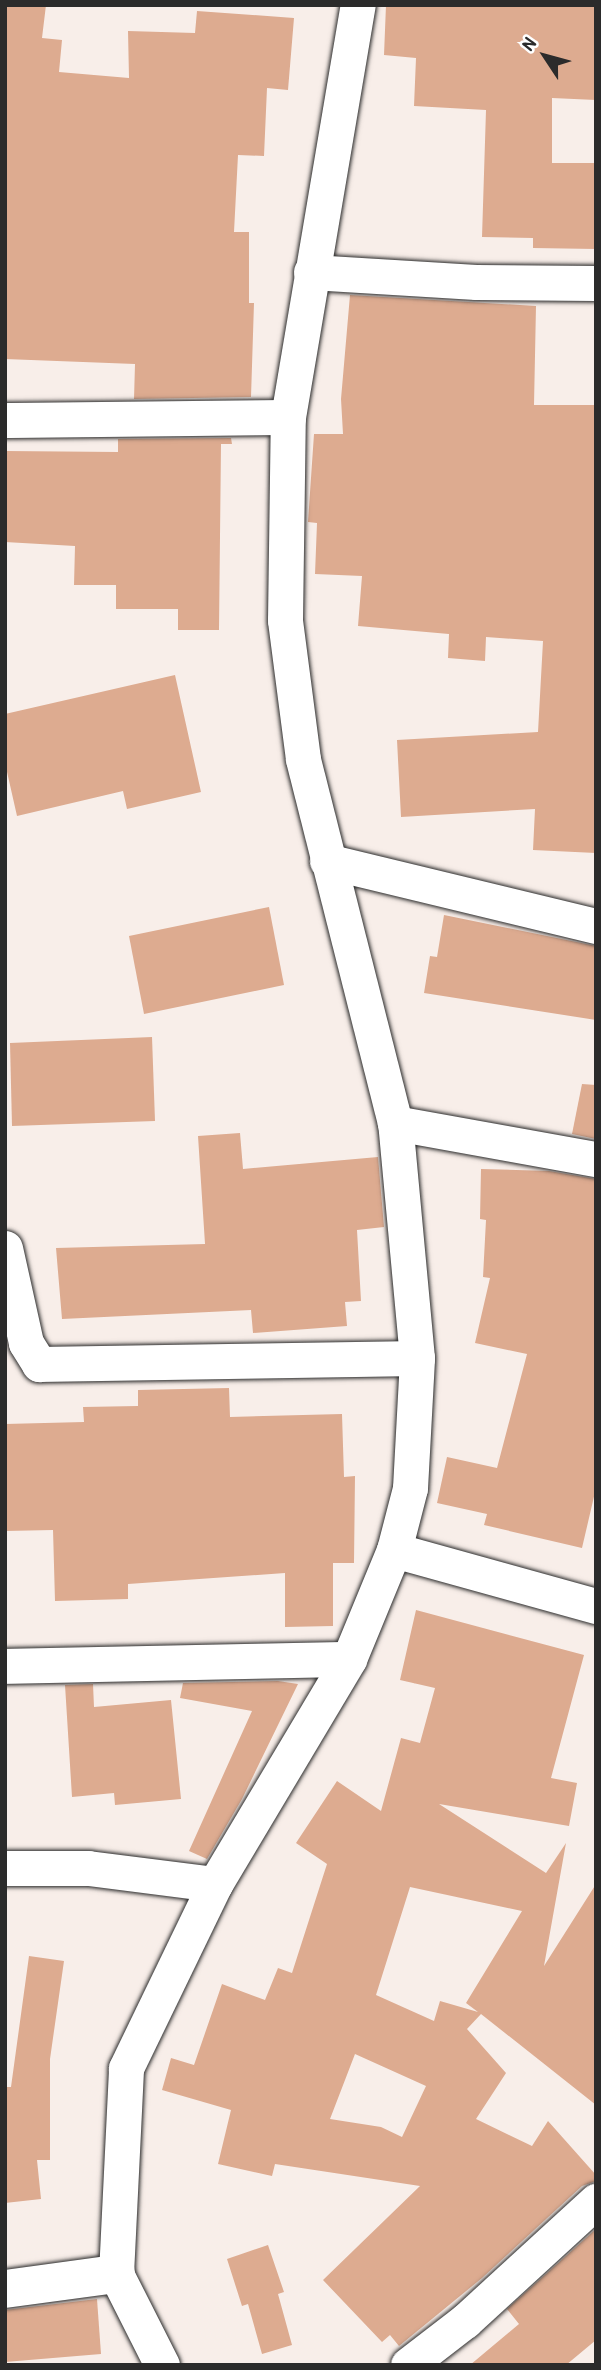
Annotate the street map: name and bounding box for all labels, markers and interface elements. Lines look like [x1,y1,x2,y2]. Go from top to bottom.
north arrow [510,21,580,91]
text: N [515,32,541,55]

